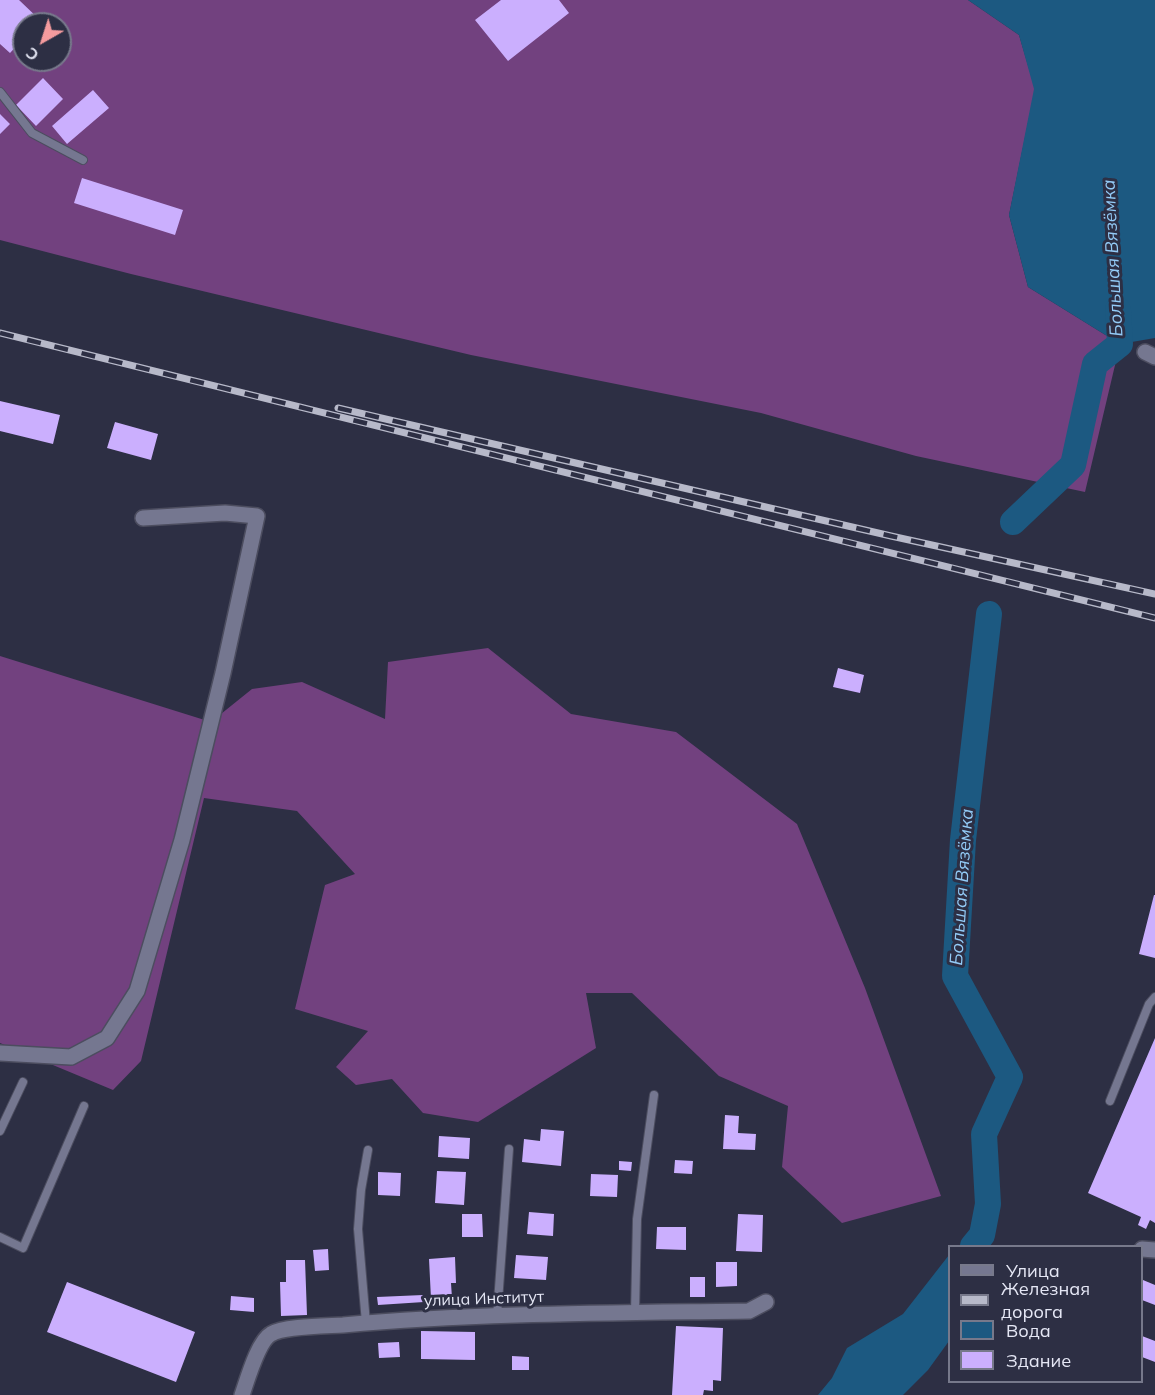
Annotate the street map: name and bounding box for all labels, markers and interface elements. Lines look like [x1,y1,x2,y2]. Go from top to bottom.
north arrow [12,12,72,72]
text: С [21,43,42,66]
water label: Большая Вязёмка [1098,179,1128,337]
water label: Большая Вязёмка [946,808,978,966]
legend [948,1245,1143,1383]
text: Улица [1006,1259,1060,1282]
text: Железная дорога [1001,1277,1090,1323]
street label: улица Институт [423,1287,545,1311]
text: Вода [1006,1319,1051,1342]
text: Здание [1006,1349,1071,1372]

